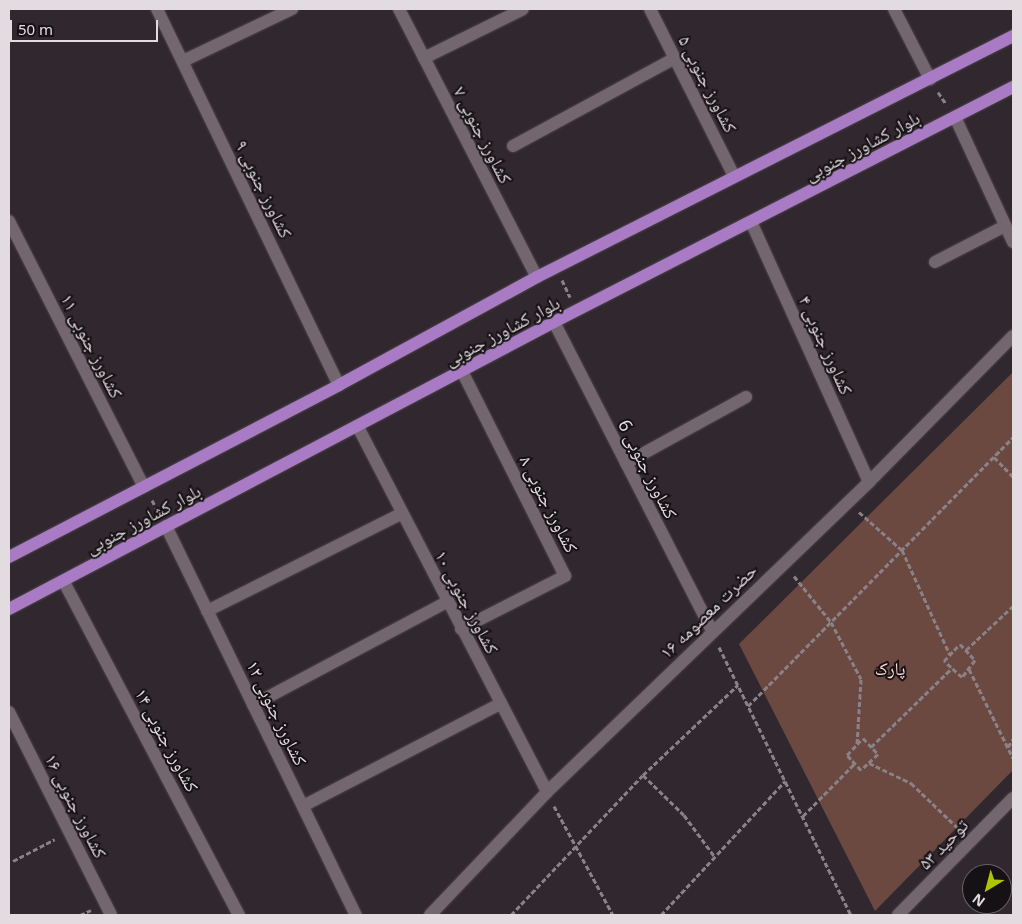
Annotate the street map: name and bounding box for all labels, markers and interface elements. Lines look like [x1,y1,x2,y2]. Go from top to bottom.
scale bar [12,10,160,42]
text: 50 m [18,19,53,39]
street label: کشاورز جنوبی ۵ [674,32,742,136]
street label: کشاورز جنوبی ۷ [449,83,517,187]
street label: بلوار کشاورز جنوبی [801,107,923,185]
street label: کشاورز جنوبی ۹ [231,137,297,241]
street label: کشاورز جنوبی ۱۱ [56,290,128,402]
street label: بلوار کشاورز جنوبی [441,292,563,370]
street label: کشاورز جنوبی ۴ [795,292,857,398]
street label: کشاورز جنوبی 6 [614,416,682,522]
street label: کشاورز جنوبی ۸ [515,452,583,556]
street label: بلوار کشاورز جنوبی [82,480,204,558]
street label: کشاورز جنوبی ۱۰ [431,546,503,658]
street label: حضرت معصومه ۱۶ [655,559,761,663]
street label: کشاورز جنوبی ۱۲ [242,657,312,769]
park label: پارک [875,657,905,679]
street label: کشاورز جنوبی ۱۴ [131,684,203,796]
street label: کشاورز جنوبی ۱۶ [40,750,112,862]
street label: توحید ۵۳ [914,814,972,874]
north arrow [962,864,1012,914]
text: N [968,890,989,912]

